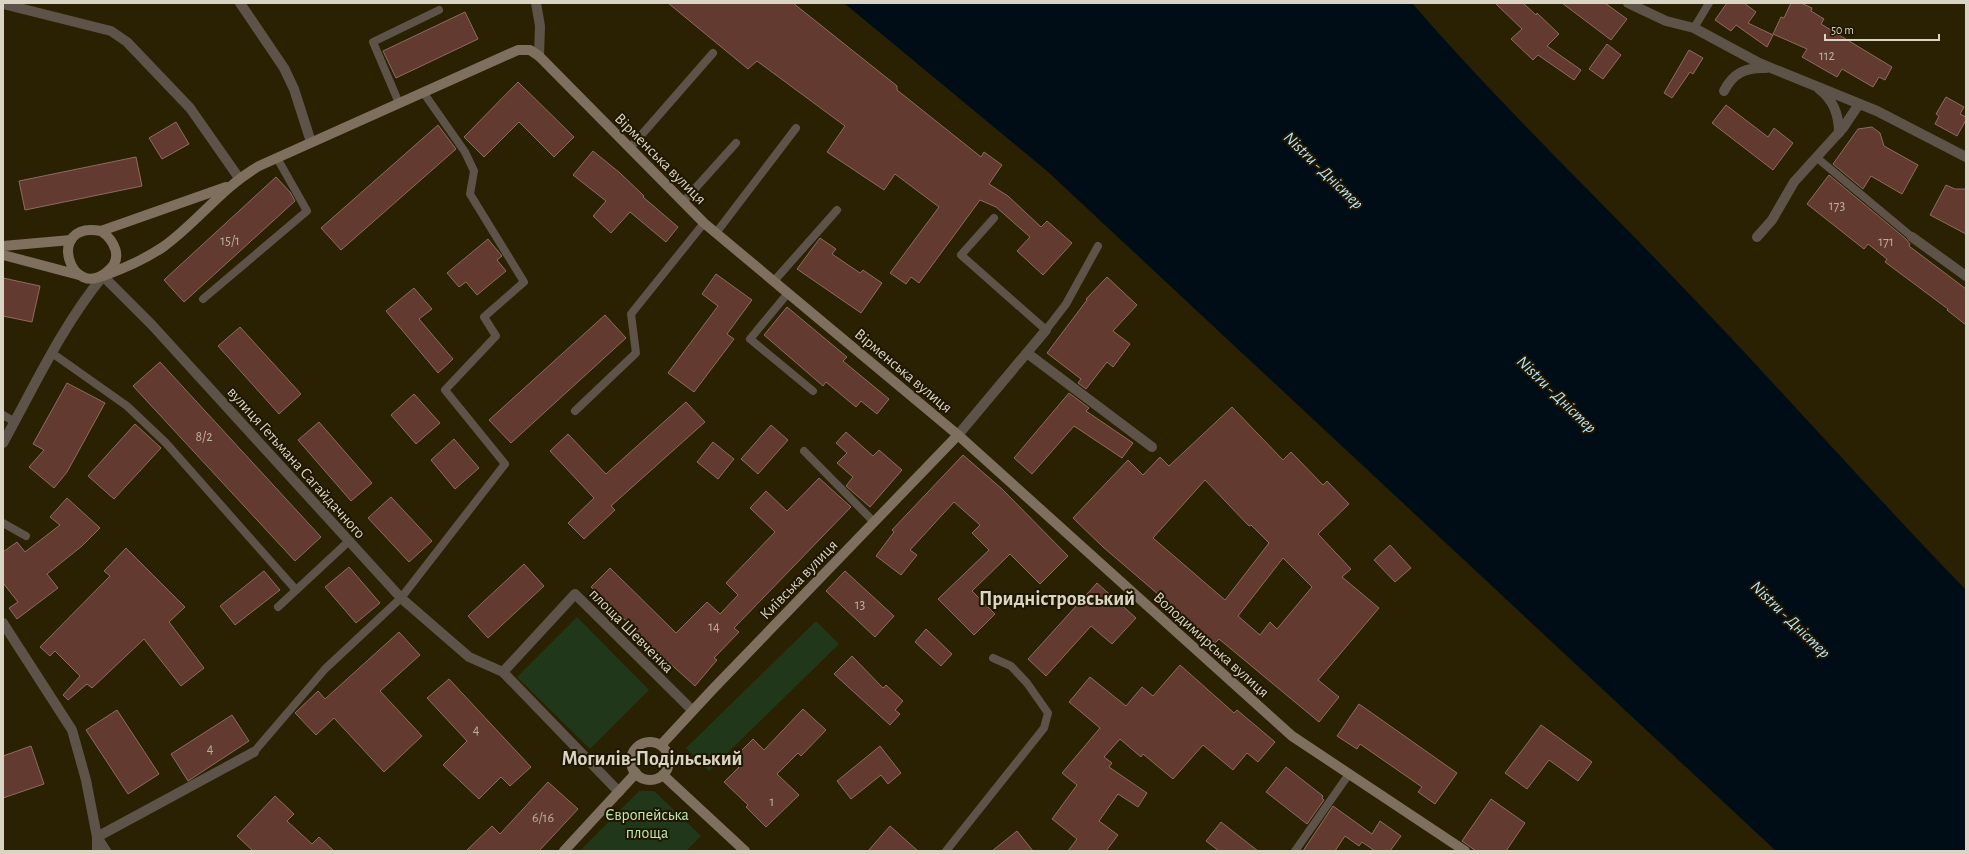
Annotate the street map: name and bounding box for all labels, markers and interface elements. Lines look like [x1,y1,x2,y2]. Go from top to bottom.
scale bar [1825,16,1939,42]
text: 50 m [1831,24,1854,36]
house number: 112 [1819,49,1835,63]
street label: Вірменська вулиця [611,110,709,208]
water label: Nistru - Дністер [1280,128,1367,213]
house number: 173 [1829,199,1845,213]
house number: 15/1 [220,234,240,248]
house number: 171 [1878,235,1894,249]
street label: Вірменська вулиця [851,325,955,417]
water label: Nistru - Дністер [1513,352,1600,437]
street label: вулиця Гетьмана Сагайдачного [223,384,369,542]
house number: 8/2 [195,430,213,444]
street label: Київська вулиця [757,537,841,623]
water label: Nistru - Дністер [1747,577,1834,662]
street label: площа Шевченка [586,585,677,676]
district label: Придністровський [979,589,1135,609]
street label: Володимирська вулиця [1150,589,1272,701]
house number: 13 [855,598,866,612]
house number: 14 [708,620,720,634]
house number: 4 [473,723,480,737]
house number: 4 [207,742,214,756]
district label: Могилів-Подільський [561,749,743,769]
house number: 1 [770,795,774,809]
park label: Європейська площа [605,807,689,841]
house number: 6/16 [532,811,554,825]

